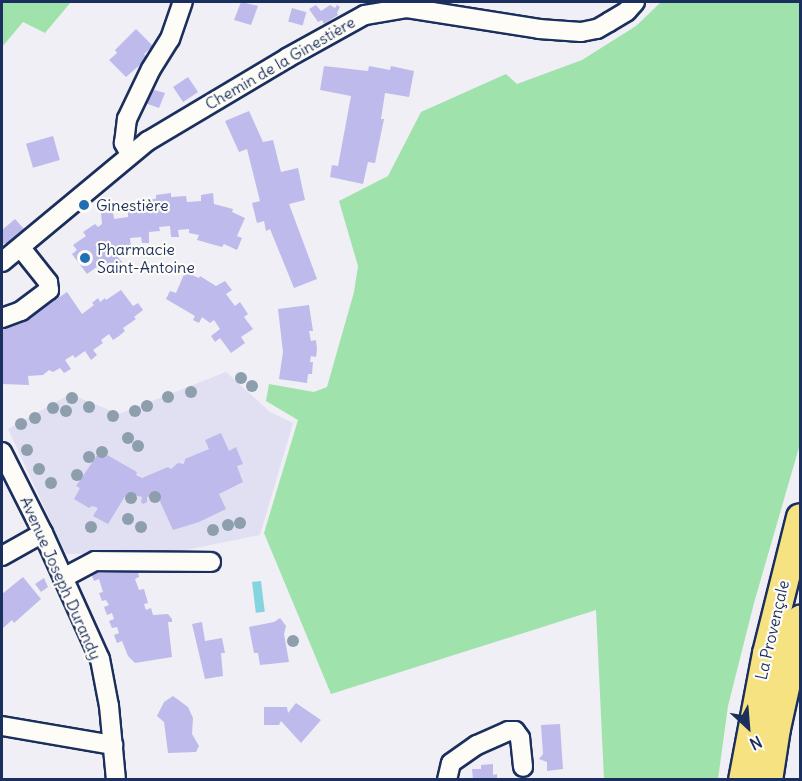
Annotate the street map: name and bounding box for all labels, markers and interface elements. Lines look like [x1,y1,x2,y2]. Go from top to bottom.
street label: Chemin de la Ginestière [202,12,358,114]
place label: Ginestière [96,195,169,215]
marker: Ginestière [77,198,91,212]
place label: Pharmacie Saint-Antoine [97,239,195,277]
marker: Pharmacie Saint-Antoine [78,251,92,265]
street label: Avenue Joseph Durandy [16,493,106,663]
street label: La Provençale [751,578,793,682]
north arrow [718,697,778,757]
text: N [747,732,765,755]

